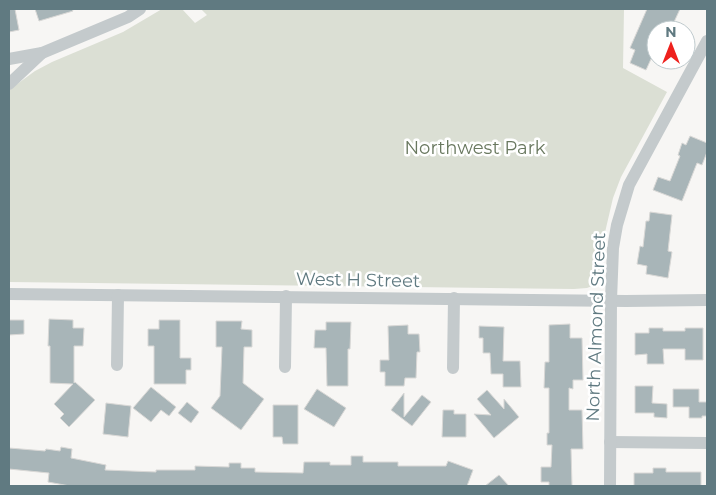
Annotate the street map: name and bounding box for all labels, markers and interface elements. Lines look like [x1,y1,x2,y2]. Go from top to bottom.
north arrow [646,20,696,70]
text: N [665,23,677,41]
park label: Northwest Park [404,137,546,159]
street label: North Almond Street [582,232,610,422]
street label: West H Street [296,268,420,292]

